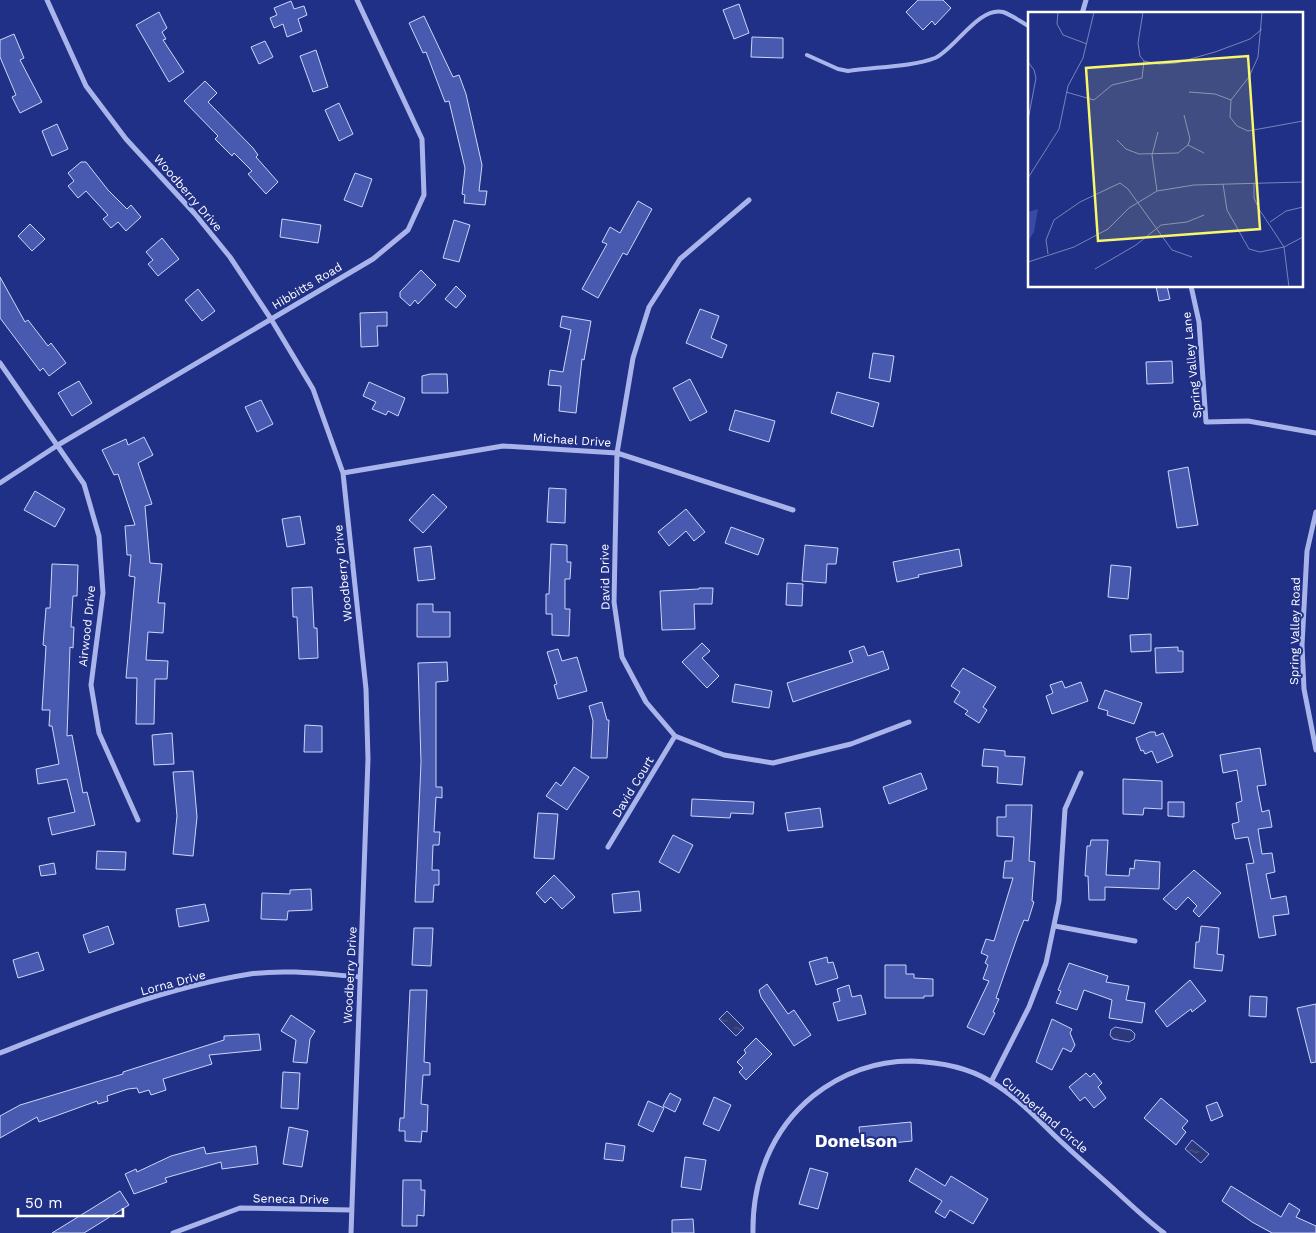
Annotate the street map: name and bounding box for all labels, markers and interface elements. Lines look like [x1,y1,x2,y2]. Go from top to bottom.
inset map [1028,12,1304,288]
street label: Woodberry Drive [151,152,225,234]
street label: Hibbitts Road [269,260,345,312]
street label: Spring Valley Lane [1179,311,1205,419]
street label: Michael Drive [532,430,612,450]
street label: Woodberry Drive [331,524,355,622]
street label: David Drive [597,544,613,610]
street label: Spring Valley Road [1287,577,1303,685]
street label: Airwood Drive [76,585,98,667]
street label: David Court [609,754,657,820]
street label: Woodberry Drive [340,926,360,1024]
street label: Lorna Drive [139,968,207,998]
street label: Cumberland Circle [999,1074,1091,1156]
district label: Donelson [815,1130,897,1151]
scale bar [18,1186,122,1218]
street label: Seneca Drive [253,1191,329,1207]
text: 50 m [25,1194,62,1212]

